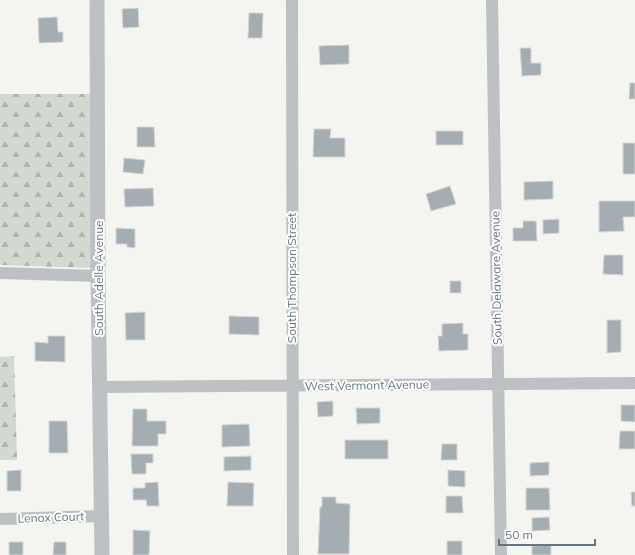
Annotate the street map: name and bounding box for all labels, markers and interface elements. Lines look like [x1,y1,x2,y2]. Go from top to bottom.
street label: South Delaware Avenue [487,211,505,345]
street label: South Thompson Street [284,213,299,343]
street label: South Adelle Avenue [91,220,106,336]
street label: West Vermont Avenue [305,376,429,394]
street label: Lenox Court [17,508,85,526]
scale bar [499,521,595,547]
text: 50 m [505,527,533,542]

